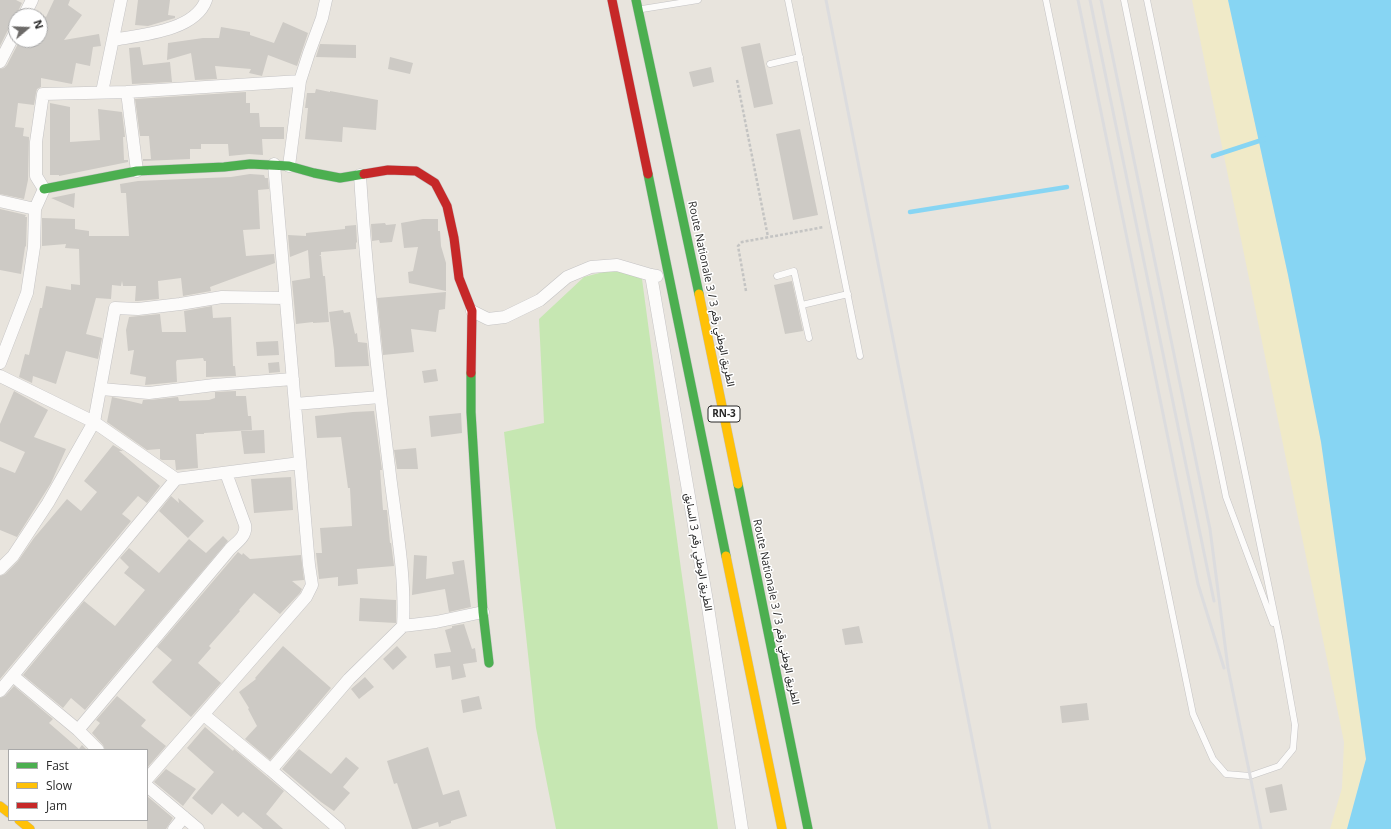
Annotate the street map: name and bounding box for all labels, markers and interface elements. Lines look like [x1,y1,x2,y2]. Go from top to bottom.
north arrow [8,8,48,48]
text: N [30,18,47,31]
street label: Route Nationale 3 / الطريق الوطني رقم 3 [685,200,737,388]
road number: RN-3 [708,406,740,422]
street label: الطريق الوطني رقم 3 السابق [681,492,715,612]
street label: Route Nationale 3 / الطريق الوطني رقم 3 [750,518,802,706]
legend [8,749,148,821]
text: Fast [46,757,69,774]
text: Slow [46,777,72,794]
text: Jam [46,797,67,814]

